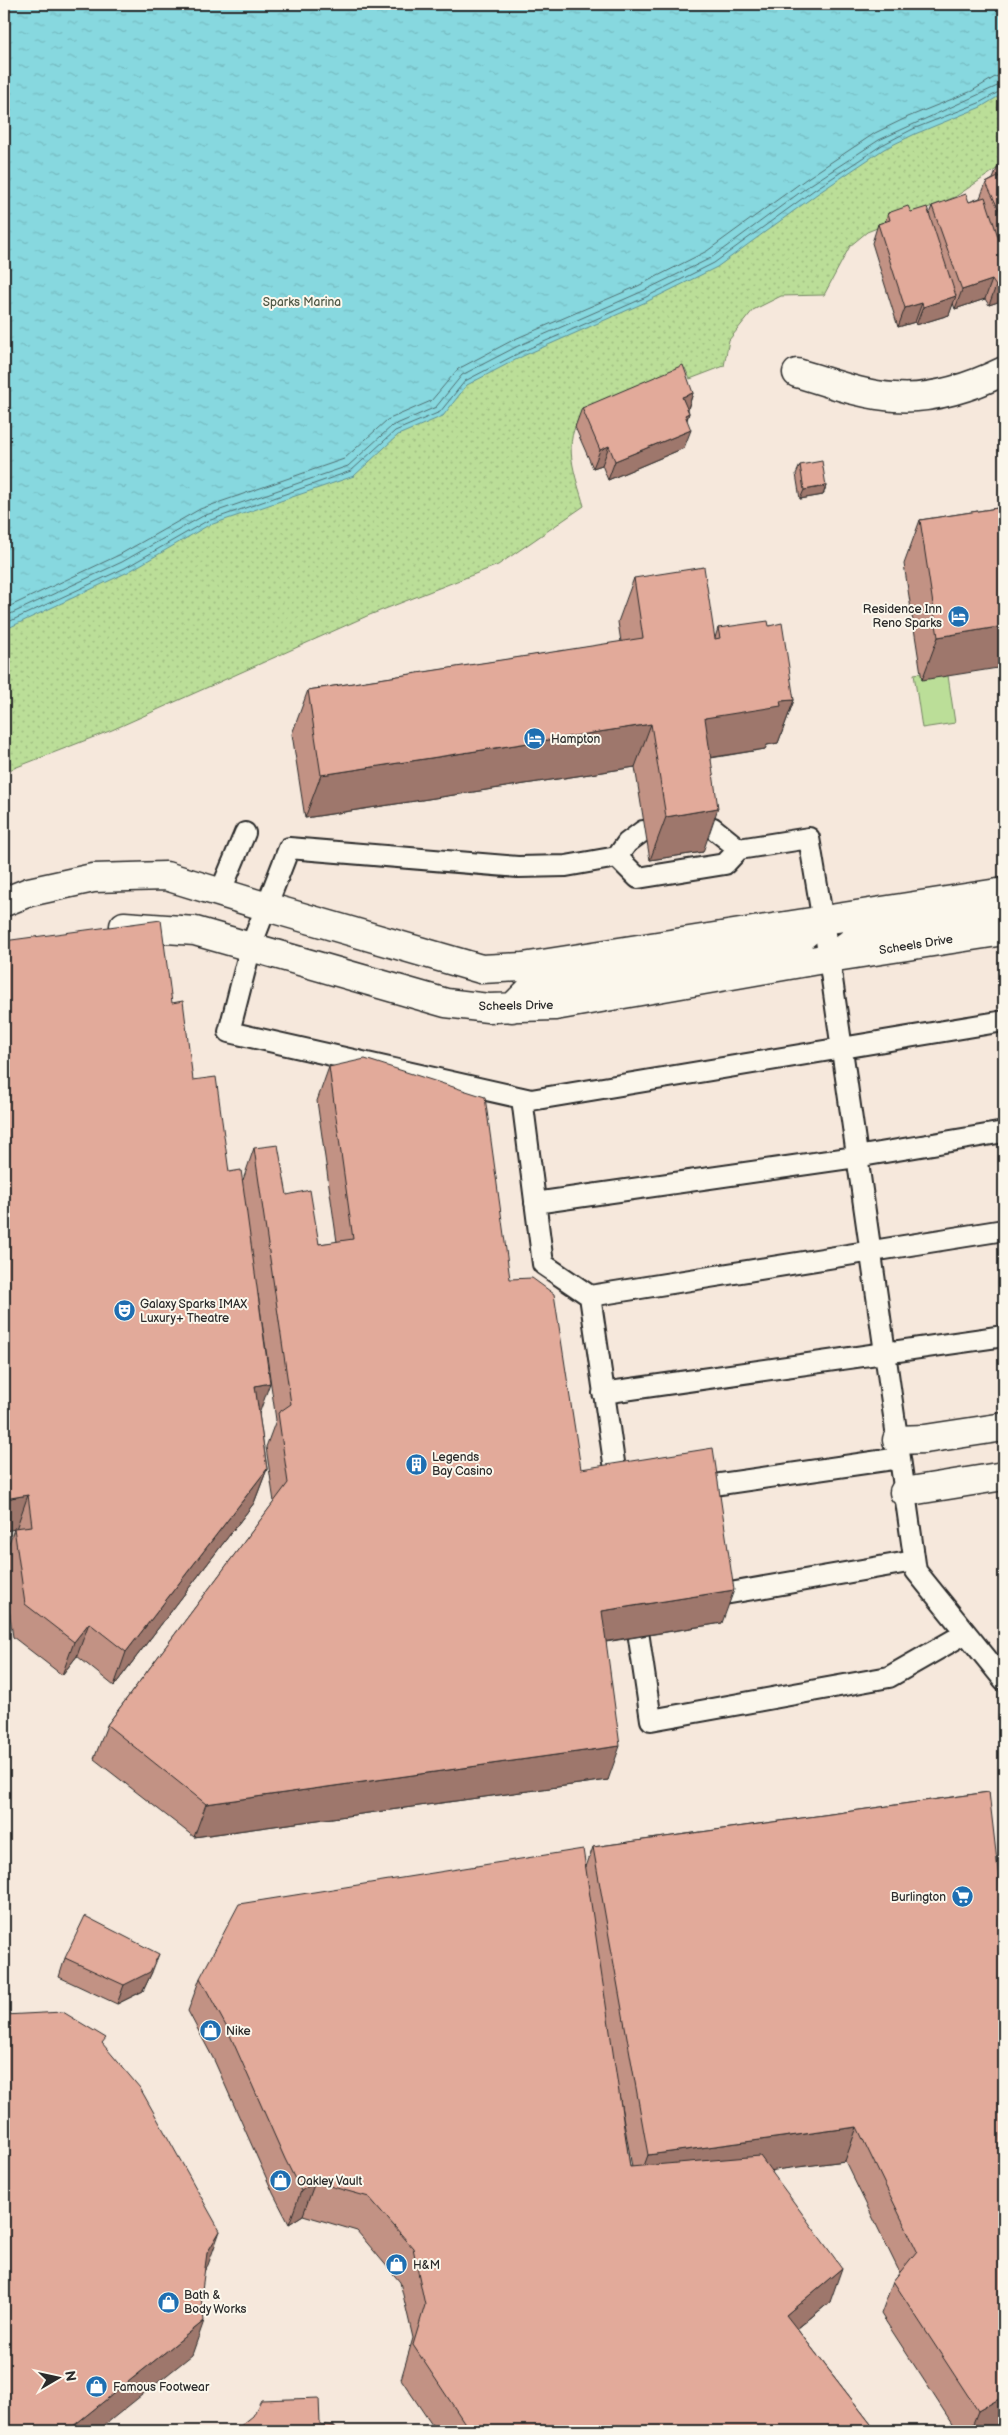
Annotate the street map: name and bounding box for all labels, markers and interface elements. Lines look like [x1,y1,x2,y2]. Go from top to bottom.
park label: Sparks Marina [263,295,341,310]
place label: Residence Inn Reno Sparks [863,602,942,631]
hotel icon: Residence Inn Reno Sparks [946,604,970,628]
hotel icon: Hampton [523,727,547,751]
place label: Hampton [551,732,600,747]
street label: Scheels Drive [878,932,954,958]
street label: Scheels Drive [479,998,553,1014]
place label: Galaxy Sparks IMAX Luxury+ Theatre [140,1297,247,1326]
theatre icon: Galaxy Sparks IMAX Luxury+ Theatre [112,1299,136,1323]
place label: Legends Bay Casino [432,1450,493,1479]
building icon: Legends Bay Casino [404,1452,428,1476]
supermarket icon: Burlington [950,1885,974,1909]
place label: Burlington [891,1890,946,1905]
shop icon: Nike [198,2019,222,2043]
place label: Nike [226,2024,251,2039]
shop icon: Oakley Vault [269,2169,293,2193]
place label: Oakley Vault [297,2174,362,2189]
shop icon: H&M [385,2253,409,2277]
place label: H&M [413,2258,440,2273]
place label: Bath & Body Works [184,2288,247,2317]
shop icon: Bath & Body Works [156,2290,180,2314]
north arrow [32,2352,82,2402]
text: N [61,2370,80,2383]
shop icon: Famous Footwear [85,2375,109,2399]
place label: Famous Footwear [113,2380,210,2395]

